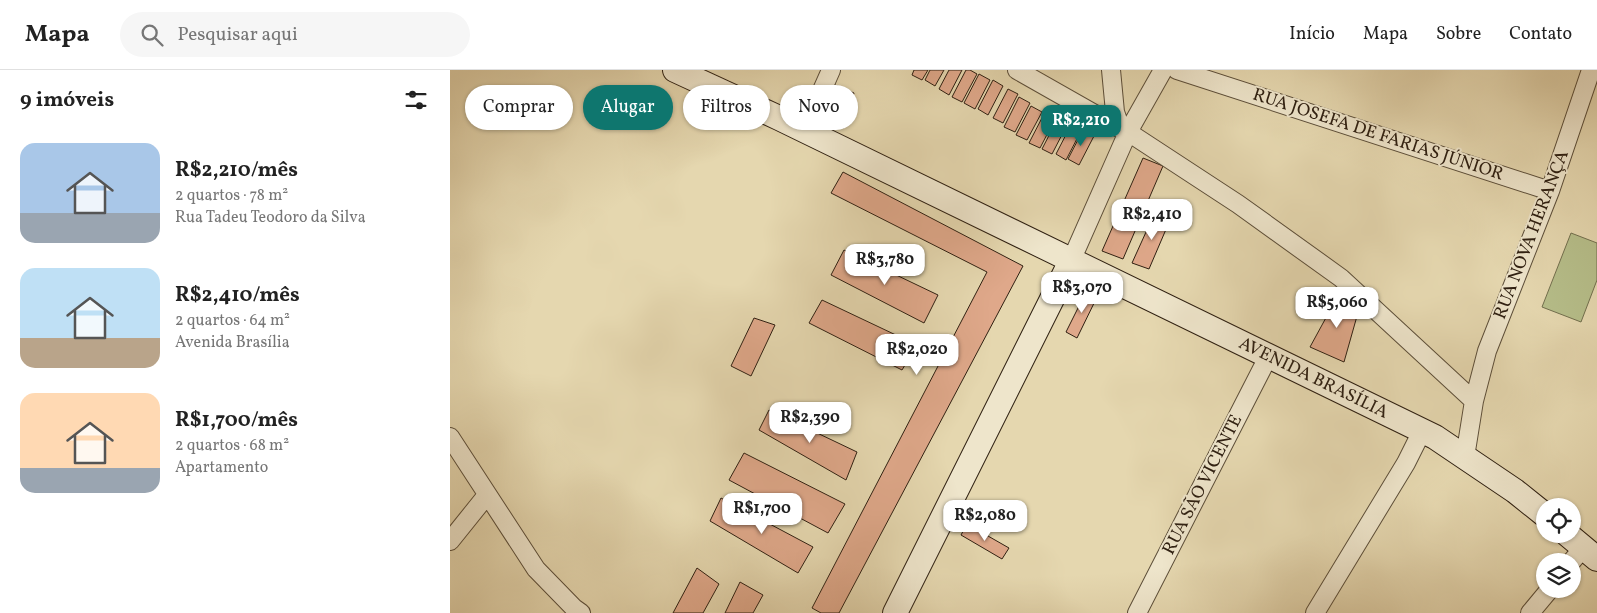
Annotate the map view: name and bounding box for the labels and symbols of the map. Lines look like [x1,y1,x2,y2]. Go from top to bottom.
street label: RUA JOSEFA DE FARIAS JÚNIOR [1249,83,1507,187]
pin: R$2,210 [1035,104,1127,147]
street label: RUA NOVA HERANÇA [1488,147,1576,323]
pin: R$2,410 [1106,198,1198,241]
pin: R$3,780 [839,244,931,286]
pin: R$3,070 [1036,272,1128,314]
pin: R$5,060 [1291,286,1383,329]
street label: AVENIDA BRASÍLIA [1235,331,1393,425]
pin: R$2,020 [871,334,963,376]
pin: R$2,390 [764,402,856,444]
street label: RUA SÃO VICENTE [1157,411,1249,559]
pin: R$1,700 [716,492,808,535]
pin: R$2,080 [939,500,1031,542]

